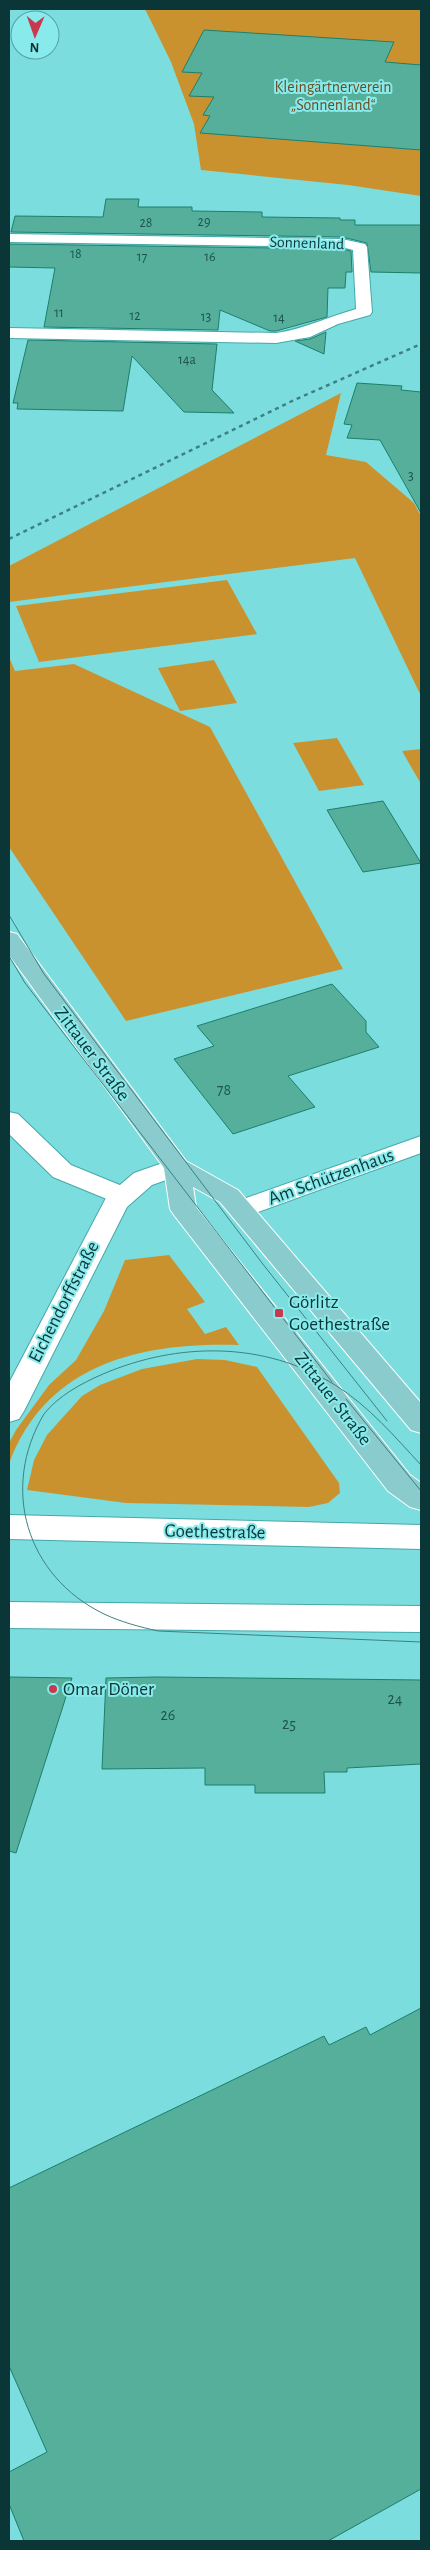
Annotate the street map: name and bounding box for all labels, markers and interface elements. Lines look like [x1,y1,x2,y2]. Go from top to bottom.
north arrow [10,10,60,60]
text: N [29,40,40,54]
park label: Kleingärtnerverein „Sonnenland“ [275,79,391,113]
house number: 29 [198,215,210,229]
house number: 28 [139,216,153,230]
street label: Sonnenland [269,234,345,252]
house number: 18 [70,247,82,261]
house number: 17 [137,250,147,264]
house number: 16 [204,250,216,264]
house number: 11 [54,306,64,320]
house number: 12 [129,309,141,323]
house number: 13 [201,310,212,324]
house number: 14 [273,311,285,325]
house number: 14a [178,353,197,367]
house number: 3 [408,469,414,483]
street label: Zittauer Straße [51,1003,133,1105]
house number: 78 [217,1082,231,1098]
street label: Am Schützenhaus [266,1145,396,1209]
street label: Eichendorffstraße [25,1238,103,1366]
place label: Görlitz Goethestraße [289,1293,390,1334]
marker: Görlitz Goethestraße [273,1307,285,1319]
street label: Zittauer Straße [291,1349,375,1449]
street label: Goethestraße [164,1522,266,1542]
place label: Omar Döner [63,1680,154,1699]
marker: Omar Döner [47,1683,59,1695]
house number: 24 [388,1691,403,1707]
house number: 26 [161,1707,175,1723]
house number: 25 [282,1716,296,1732]

